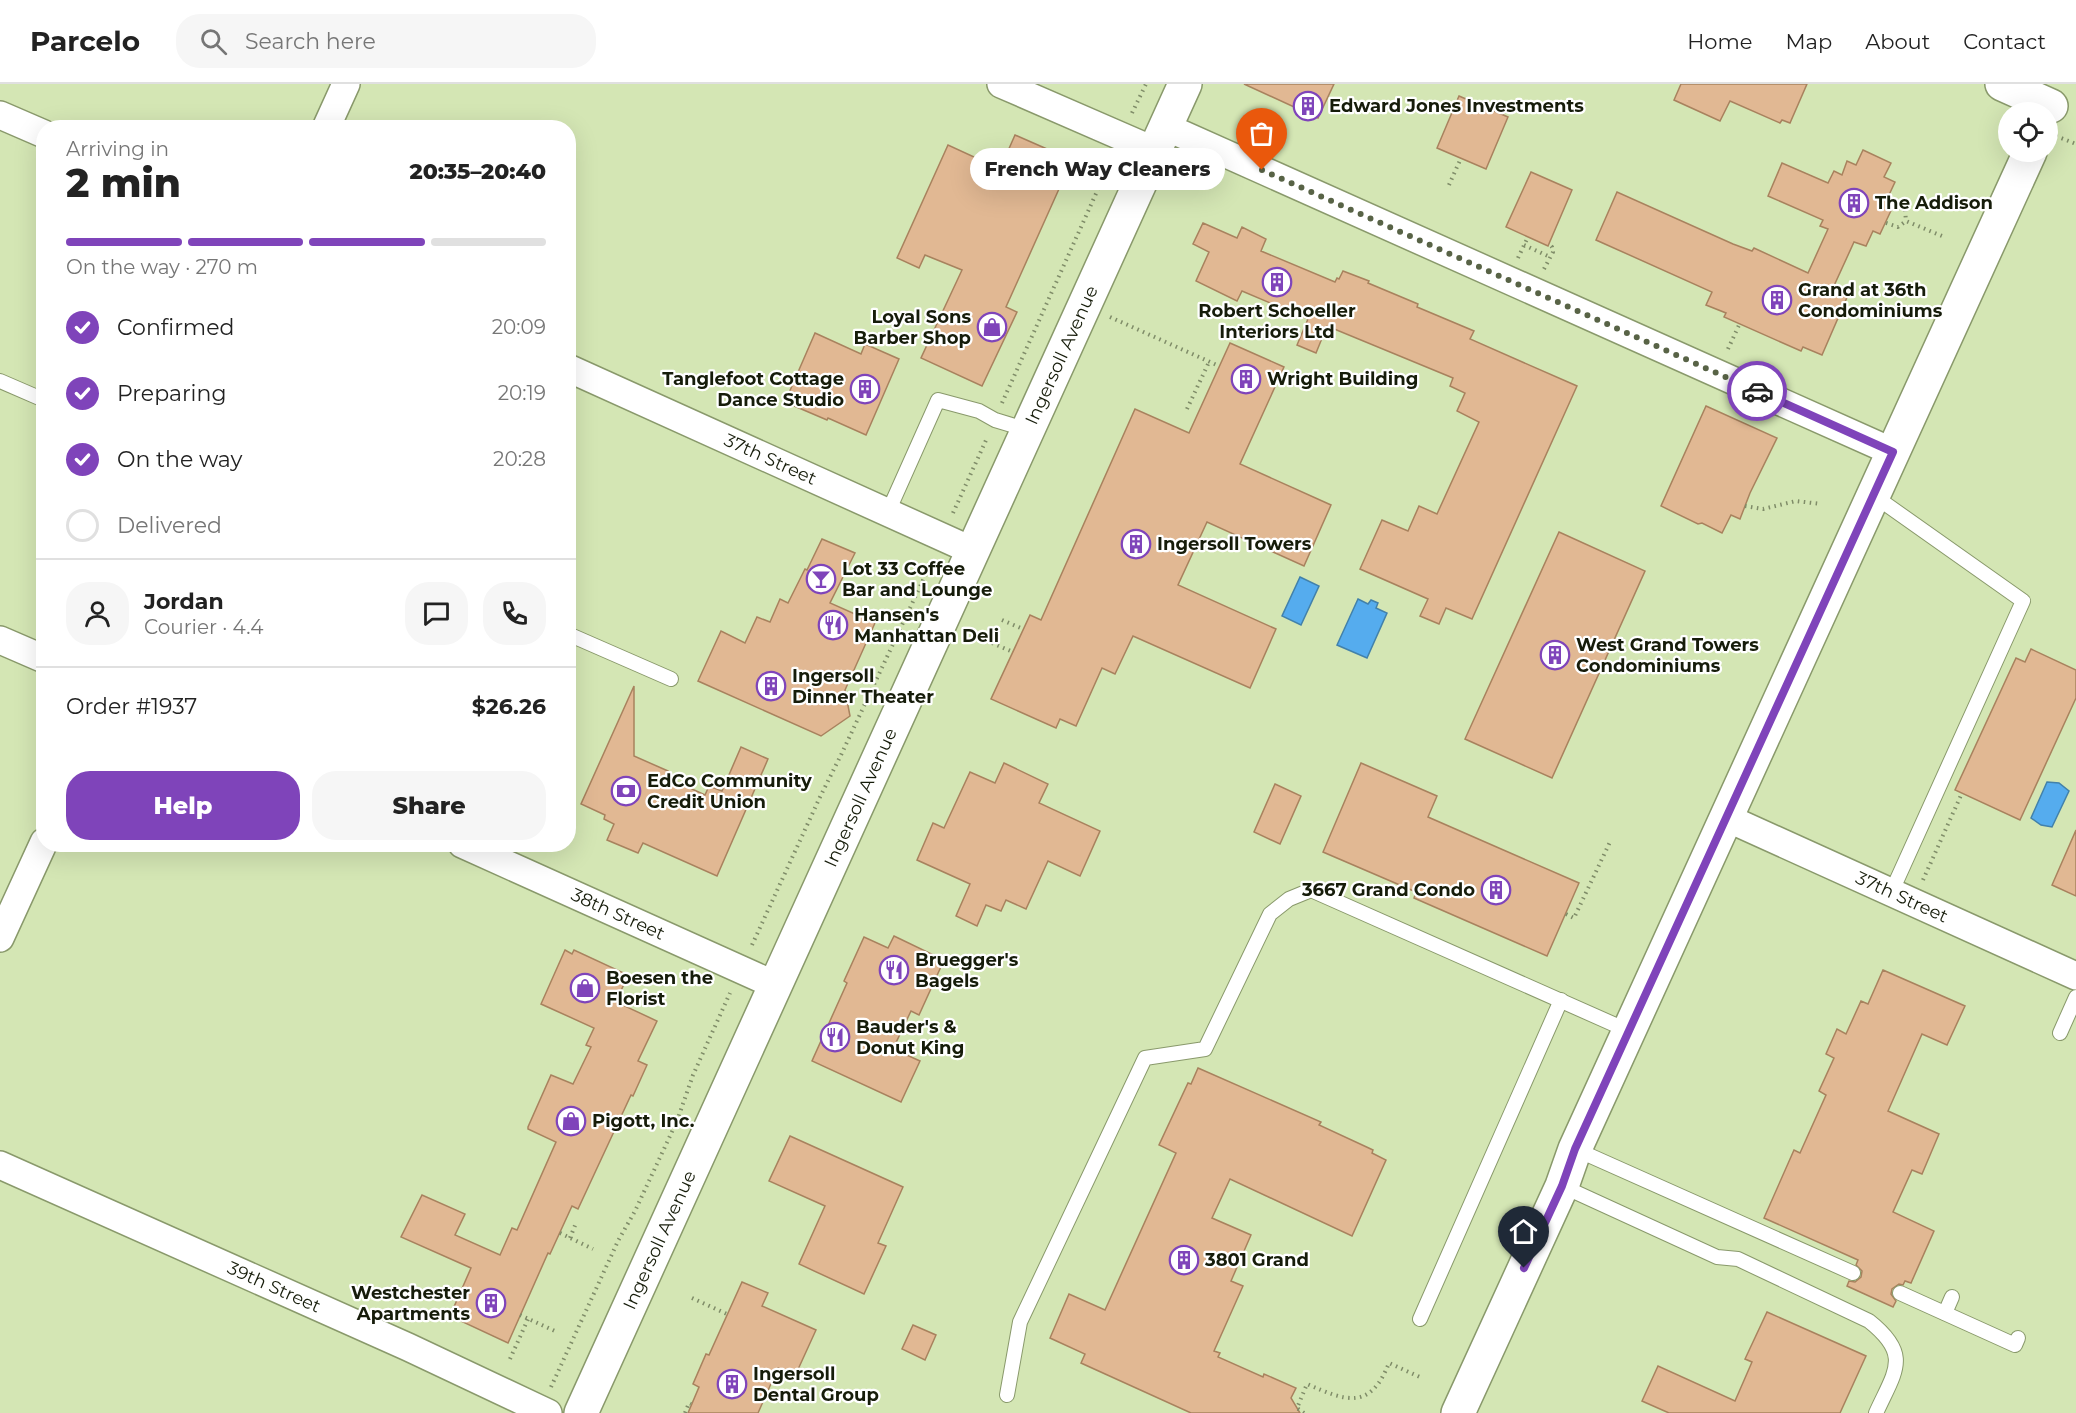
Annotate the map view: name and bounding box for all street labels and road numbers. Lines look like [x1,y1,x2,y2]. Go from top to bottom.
street label: Ingersoll Avenue [1021,282,1103,428]
street label: 37th Street [721,429,820,490]
street label: Ingersoll Avenue [820,724,902,871]
street label: 37th Street [1852,867,1952,928]
street label: 38th Street [568,884,668,945]
street label: Ingersoll Avenue [618,1167,701,1313]
street label: 39th Street [224,1257,324,1318]

